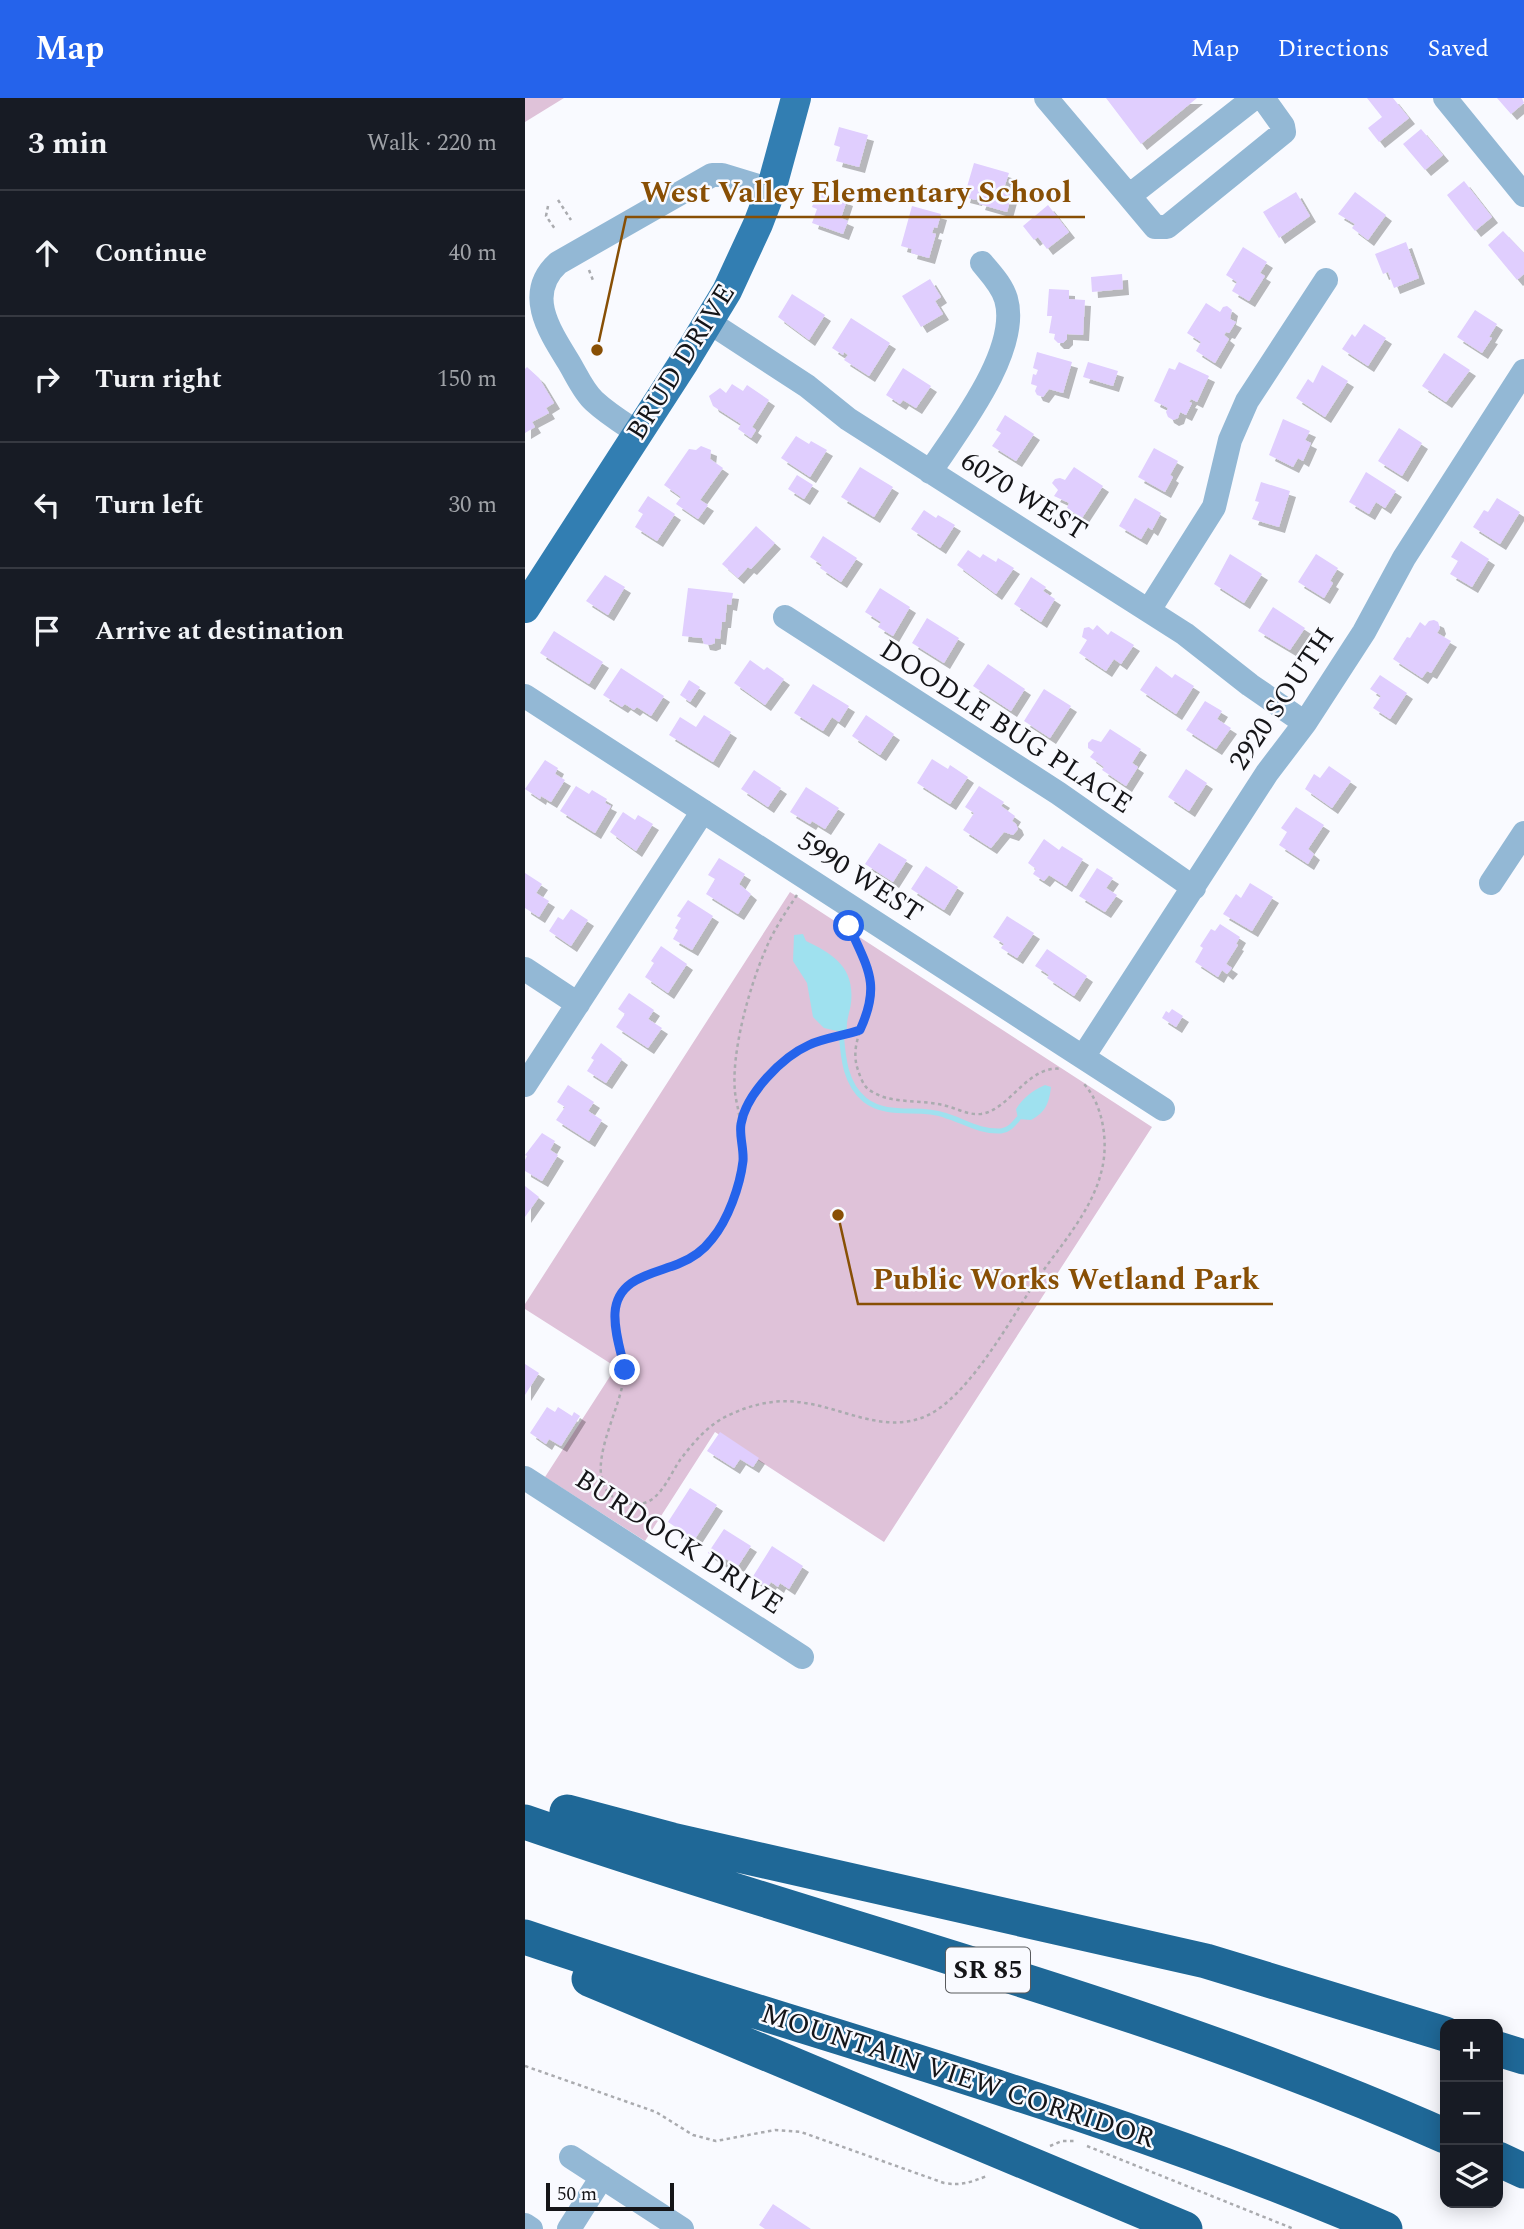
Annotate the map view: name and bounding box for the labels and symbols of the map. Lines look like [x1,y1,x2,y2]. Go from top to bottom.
callout: West Valley Elementary School [626,166,1085,217]
text: West Valley Elementary School [640,170,1072,216]
street label: BRUD DRIVE [616,275,746,449]
street label: 6070 WEST [952,440,1096,552]
street label: 2920 SOUTH [1218,619,1346,779]
street label: DOODLE BUG PLACE [871,629,1141,825]
street label: 5990 WEST [789,820,931,934]
route start [833,910,864,941]
callout: Public Works Wetland Park [858,1253,1273,1304]
text: Public Works Wetland Park [872,1257,1260,1303]
route end [609,1354,640,1385]
street label: BURDOCK DRIVE [566,1458,792,1626]
road number: SR 85 [946,1948,1030,1993]
street label: MOUNTAIN VIEW CORRIDOR [756,1992,1161,2160]
scale bar [546,2180,674,2212]

